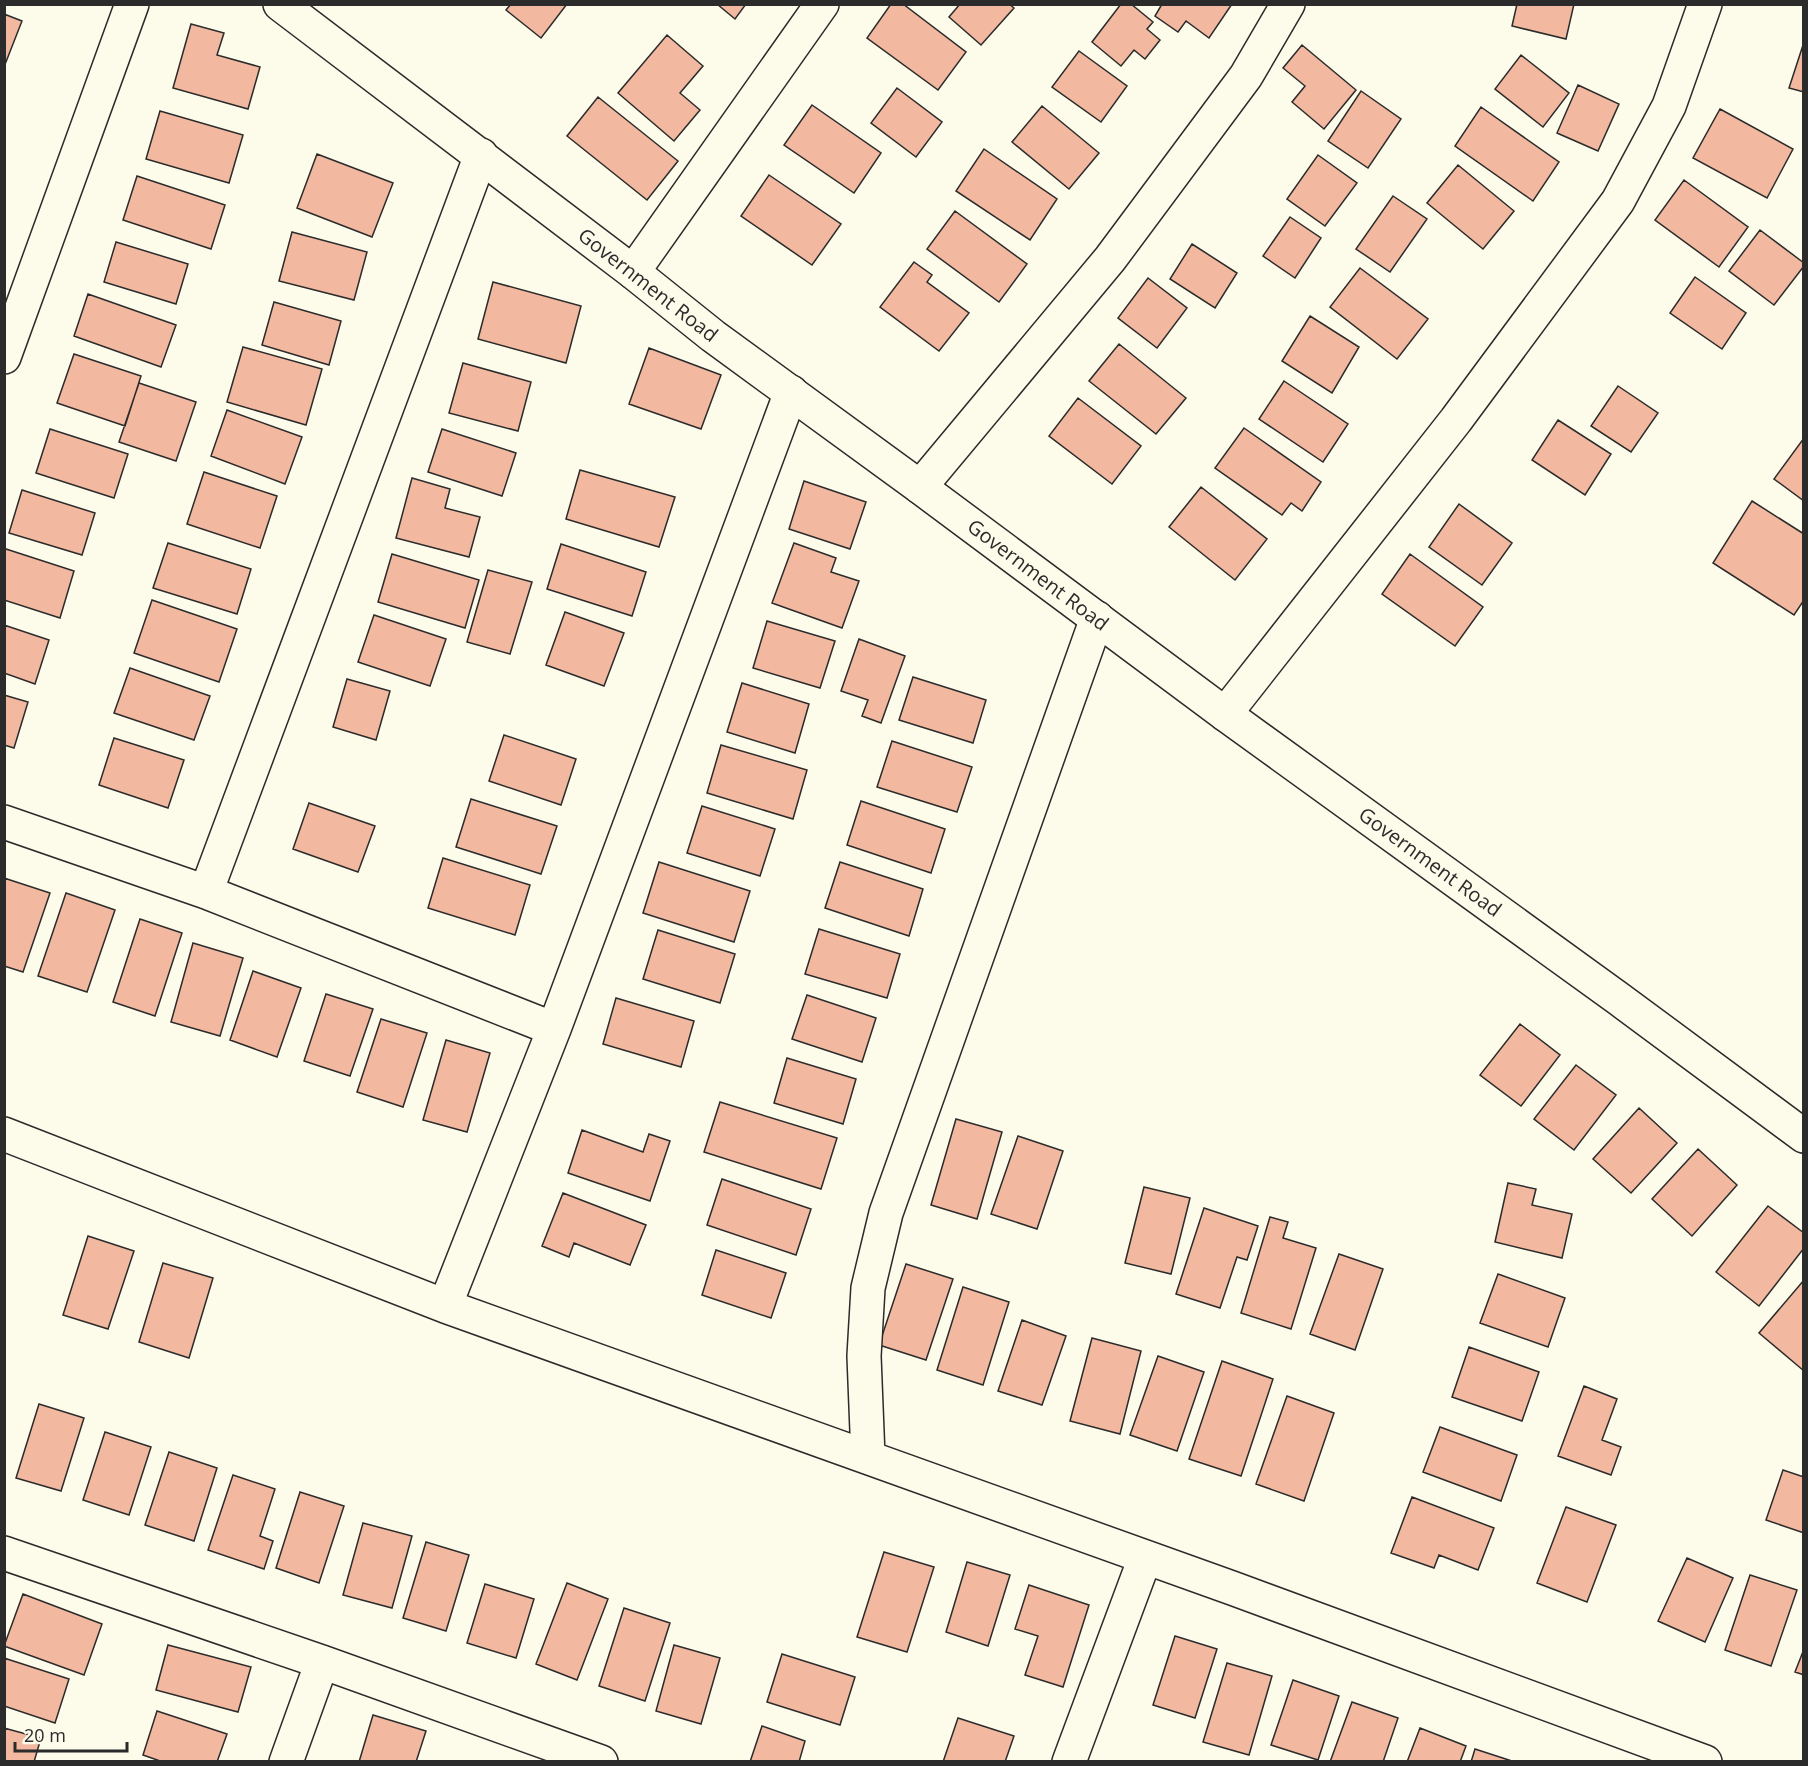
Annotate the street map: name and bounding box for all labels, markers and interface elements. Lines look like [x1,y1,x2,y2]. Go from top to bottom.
street label: Government Road [573,222,724,348]
street label: Government Road [962,513,1114,637]
street label: Government Road [1353,801,1507,923]
scale bar [15,1715,128,1753]
text: 20 m [24,1723,66,1747]

